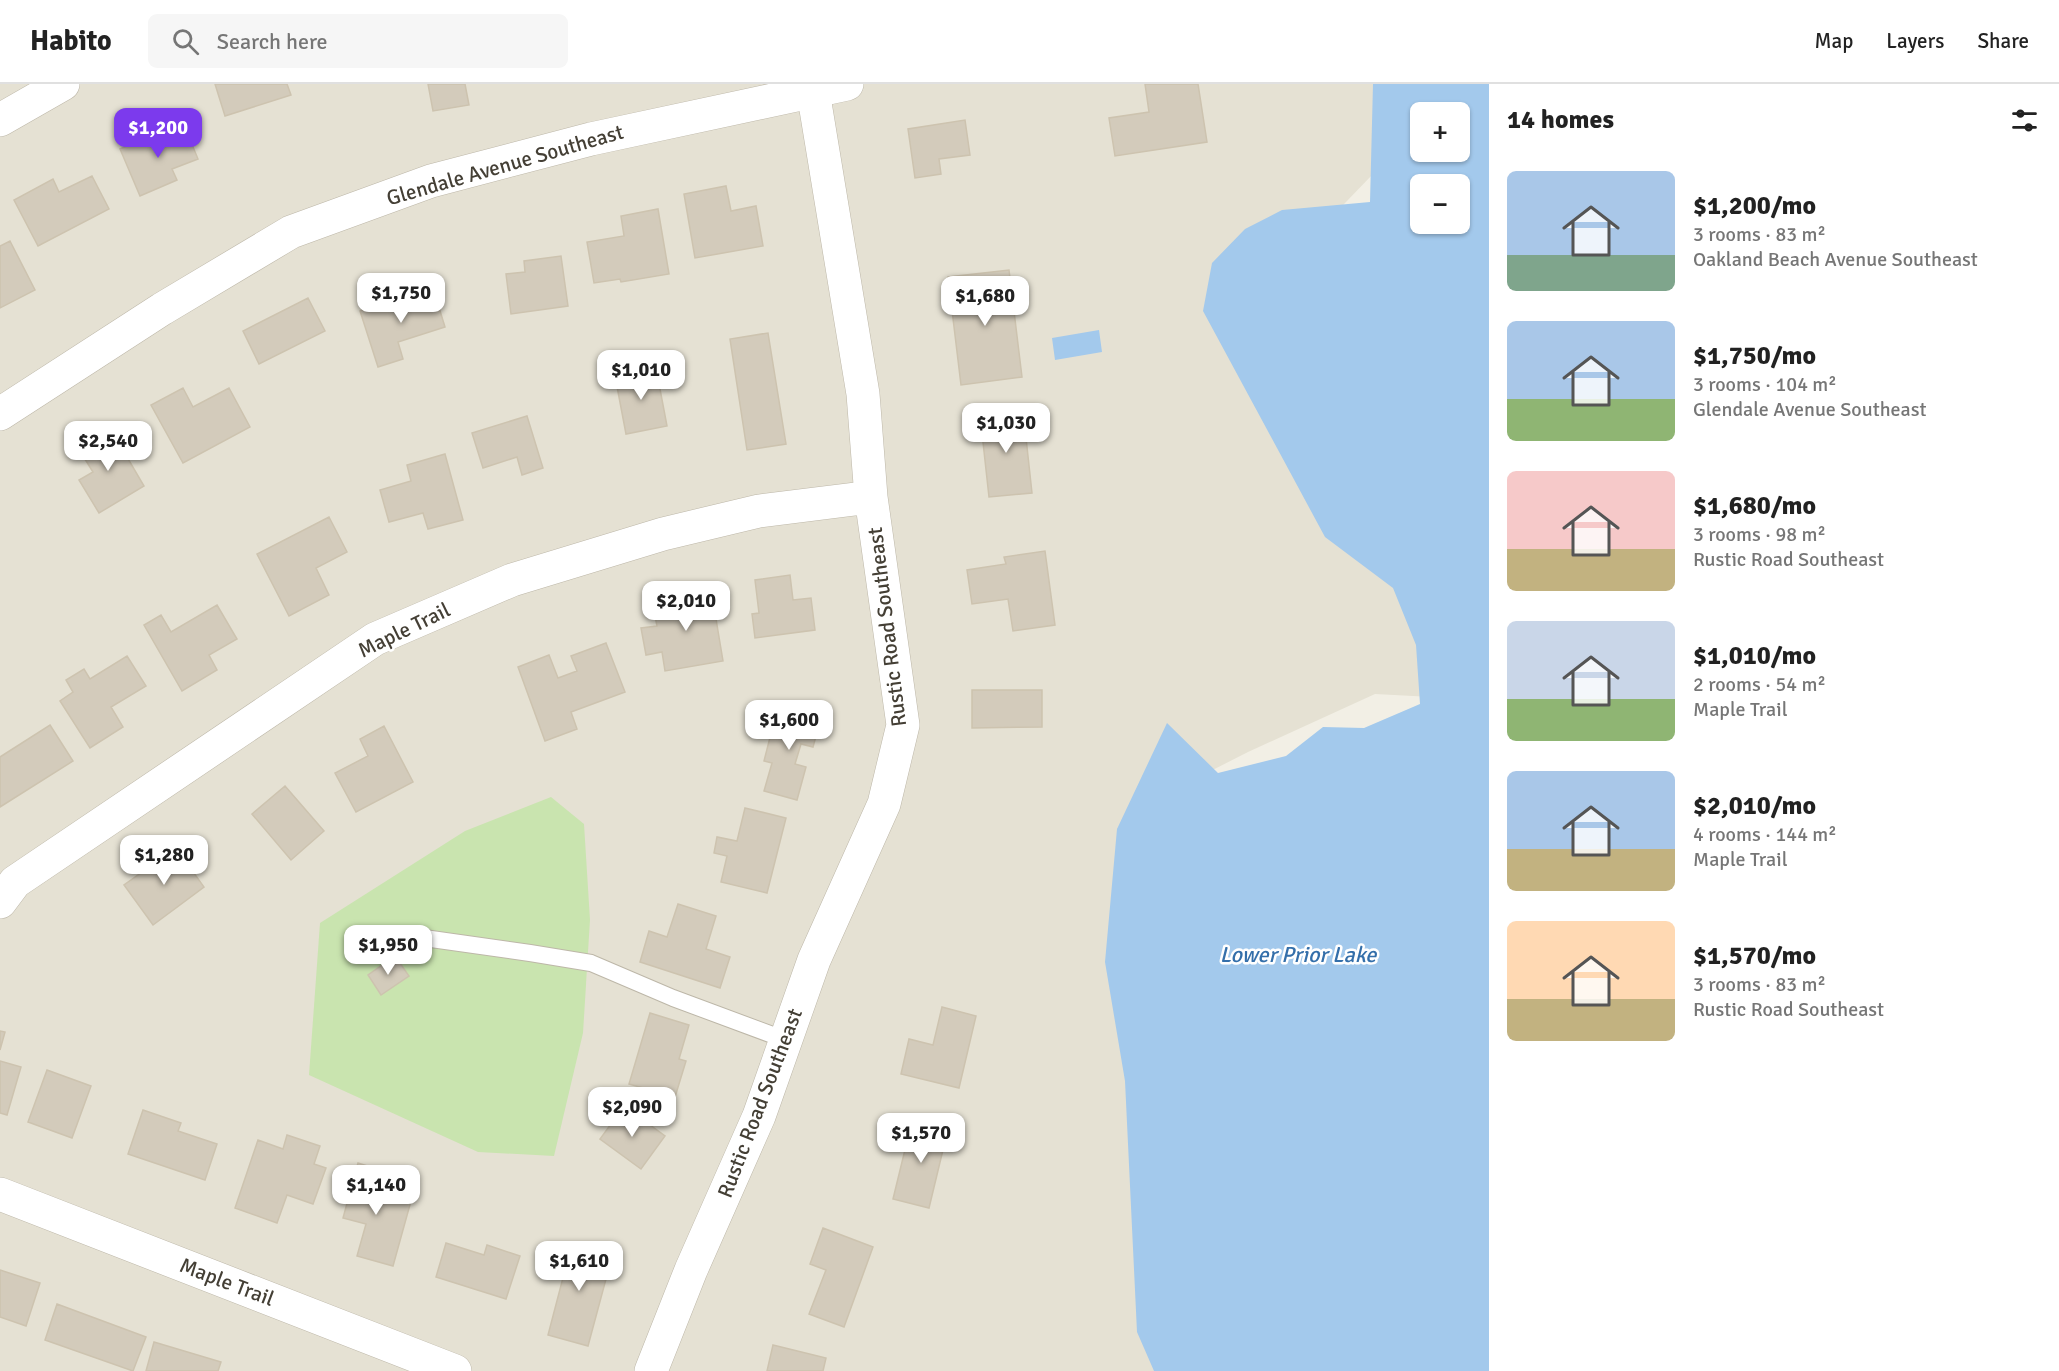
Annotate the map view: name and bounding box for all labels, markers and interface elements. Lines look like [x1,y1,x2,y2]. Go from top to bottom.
search box [148,14,568,68]
text: Habito [30,24,112,58]
icon: search [169,25,202,58]
text: Search here [217,28,328,55]
text: Map [1815,28,1853,54]
text: Layers [1886,28,1944,54]
text: Share [1977,28,2029,54]
map controls [1410,102,1470,234]
button: + [1410,102,1470,162]
text: 14 homes [1507,104,1614,136]
icon: filters [2008,104,2041,137]
pin: $1,200 [109,108,207,159]
text: $1,200 [128,115,188,140]
street label: Glendale Avenue Southeast [384,119,626,211]
button: − [1410,174,1470,234]
text: $1,200/mo [1693,190,1816,222]
icon: home [1555,195,1627,267]
text: 3 rooms · 83 m² [1693,222,1826,247]
text: Oakland Beach Avenue Southeast [1693,247,1978,272]
pin: $1,750 [352,273,450,324]
pin: $1,680 [936,276,1034,327]
text: $1,750 [371,280,431,305]
text: $1,680 [955,283,1015,308]
text: $1,750/mo [1693,340,1816,372]
icon: home [1555,345,1627,417]
pin: $1,010 [592,350,690,401]
text: $1,010 [611,357,671,382]
text: 3 rooms · 104 m² [1693,372,1837,397]
text: Glendale Avenue Southeast [1693,397,1926,422]
pin: $1,030 [957,403,1055,454]
text: $1,030 [976,410,1036,435]
pin: $2,540 [59,421,157,472]
text: $2,540 [78,428,138,453]
text: $1,680/mo [1693,490,1816,522]
icon: home [1555,495,1627,567]
text: 3 rooms · 98 m² [1693,522,1826,547]
street label: Rustic Road Southeast [862,526,912,728]
text: Rustic Road Southeast [1693,547,1884,572]
pin: $2,010 [637,581,735,632]
text: $2,010 [656,588,716,613]
street label: Maple Trail [354,597,454,663]
text: $1,010/mo [1693,640,1816,672]
icon: home [1555,645,1627,717]
text: 2 rooms · 54 m² [1693,672,1826,697]
text: Maple Trail [1693,697,1788,722]
pin: $1,600 [740,700,838,751]
text: $1,600 [759,707,819,732]
text: $2,010/mo [1693,790,1816,822]
icon: home [1555,795,1627,867]
text: 4 rooms · 144 m² [1693,822,1837,847]
pin: $1,280 [115,835,213,886]
text: $1,280 [134,842,194,867]
text: Maple Trail [1693,847,1788,872]
pin: $1,950 [339,925,437,976]
text: $1,950 [358,932,418,957]
text: $1,570/mo [1693,940,1816,972]
water label: Lower Prior Lake [1220,941,1377,968]
icon: home [1555,945,1627,1017]
text: 3 rooms · 83 m² [1693,972,1826,997]
text: Rustic Road Southeast [1693,997,1884,1022]
street label: Rustic Road Southeast [712,1005,808,1201]
pin: $2,090 [583,1087,681,1138]
text: $2,090 [602,1094,662,1119]
pin: $1,570 [872,1113,970,1164]
text: $1,570 [891,1120,951,1145]
pin: $1,140 [327,1165,425,1216]
text: $1,140 [346,1172,406,1197]
pin: $1,610 [530,1241,628,1292]
text: $1,610 [549,1248,609,1273]
street label: Maple Trail [176,1252,278,1312]

